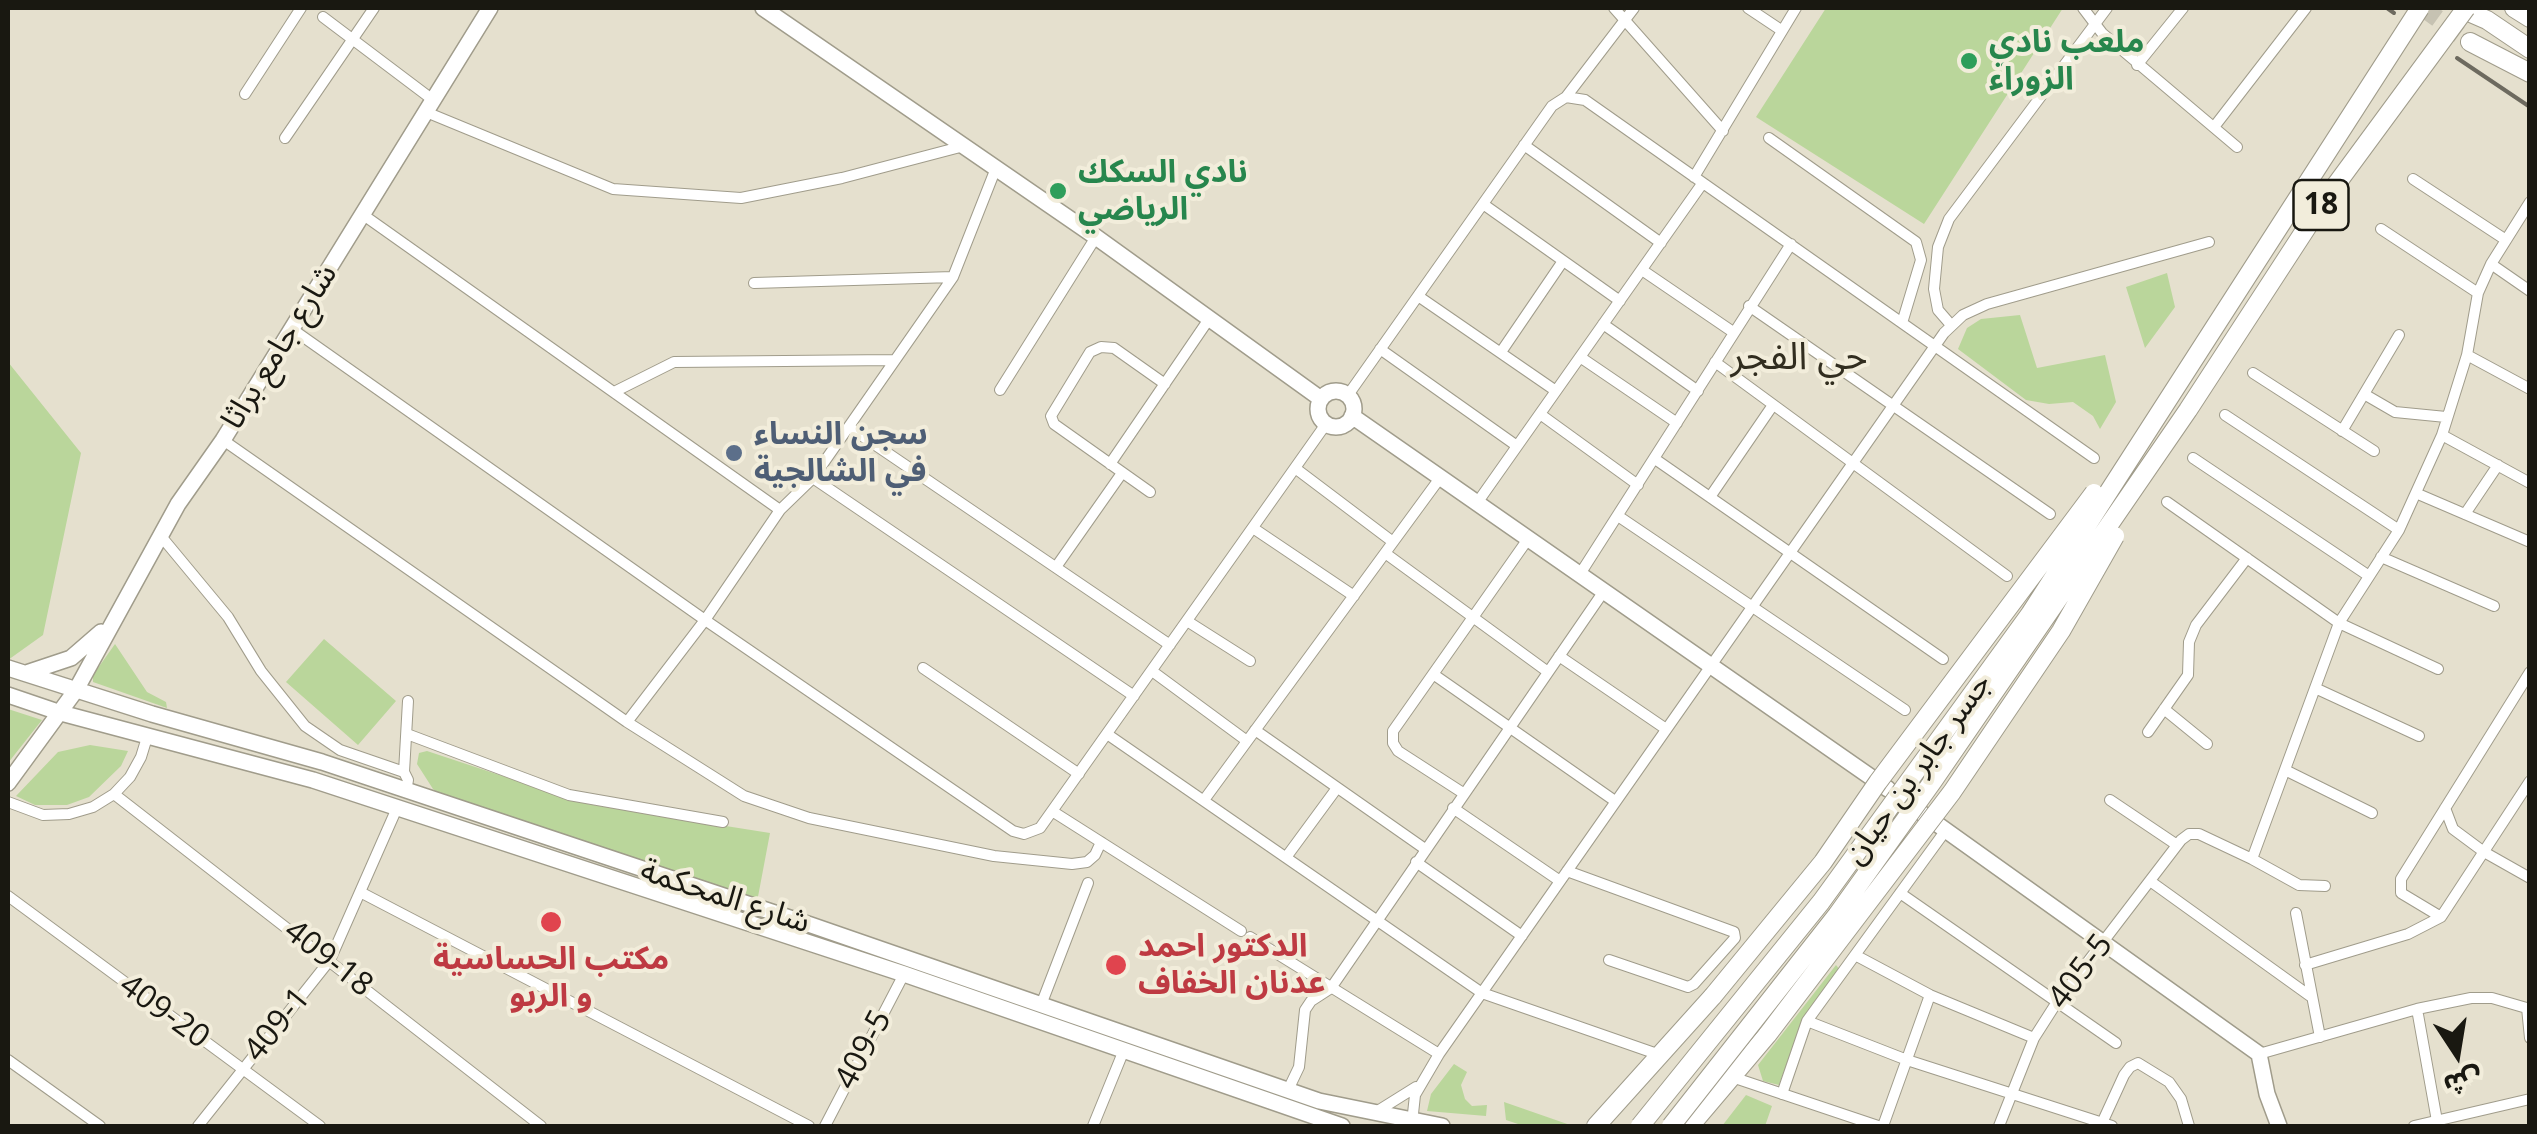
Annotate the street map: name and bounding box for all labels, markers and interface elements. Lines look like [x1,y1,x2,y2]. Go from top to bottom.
place label: ملعب نادي الزوراء [1989,24,2144,99]
marker: ملعب نادي الزوراء [1958,50,1980,72]
place label: نادي السكك الرياضي [1078,154,1248,229]
marker: نادي السكك الرياضي [1047,180,1069,202]
road number: 18 [2294,180,2348,230]
street label: شارع جامع براثا [214,257,346,437]
district label: حي الفجر [1730,335,1868,381]
place label: سجن النساء في الشالجية [754,416,928,491]
marker: سجن النساء في الشالجية [723,442,745,464]
street label: جسر جابر بن حيان [1836,666,2000,872]
street label: شارع المحكمة [635,852,815,942]
marker: مكتب الحساسية و الربو [538,909,564,935]
street label: 409-18 [276,913,380,1005]
street label: 405-5 [2041,927,2121,1017]
place label: الدكتور احمد عدنان الخفاف [1138,928,1325,1003]
place label: مكتب الحساسية و الربو [433,941,669,1016]
marker: الدكتور احمد عدنان الخفاف [1103,952,1129,978]
street label: 409-20 [112,967,216,1057]
street label: 409-1 [237,980,319,1070]
street label: 409-5 [827,1004,901,1096]
north arrow [2407,1004,2507,1104]
text: ش [2441,1061,2486,1106]

